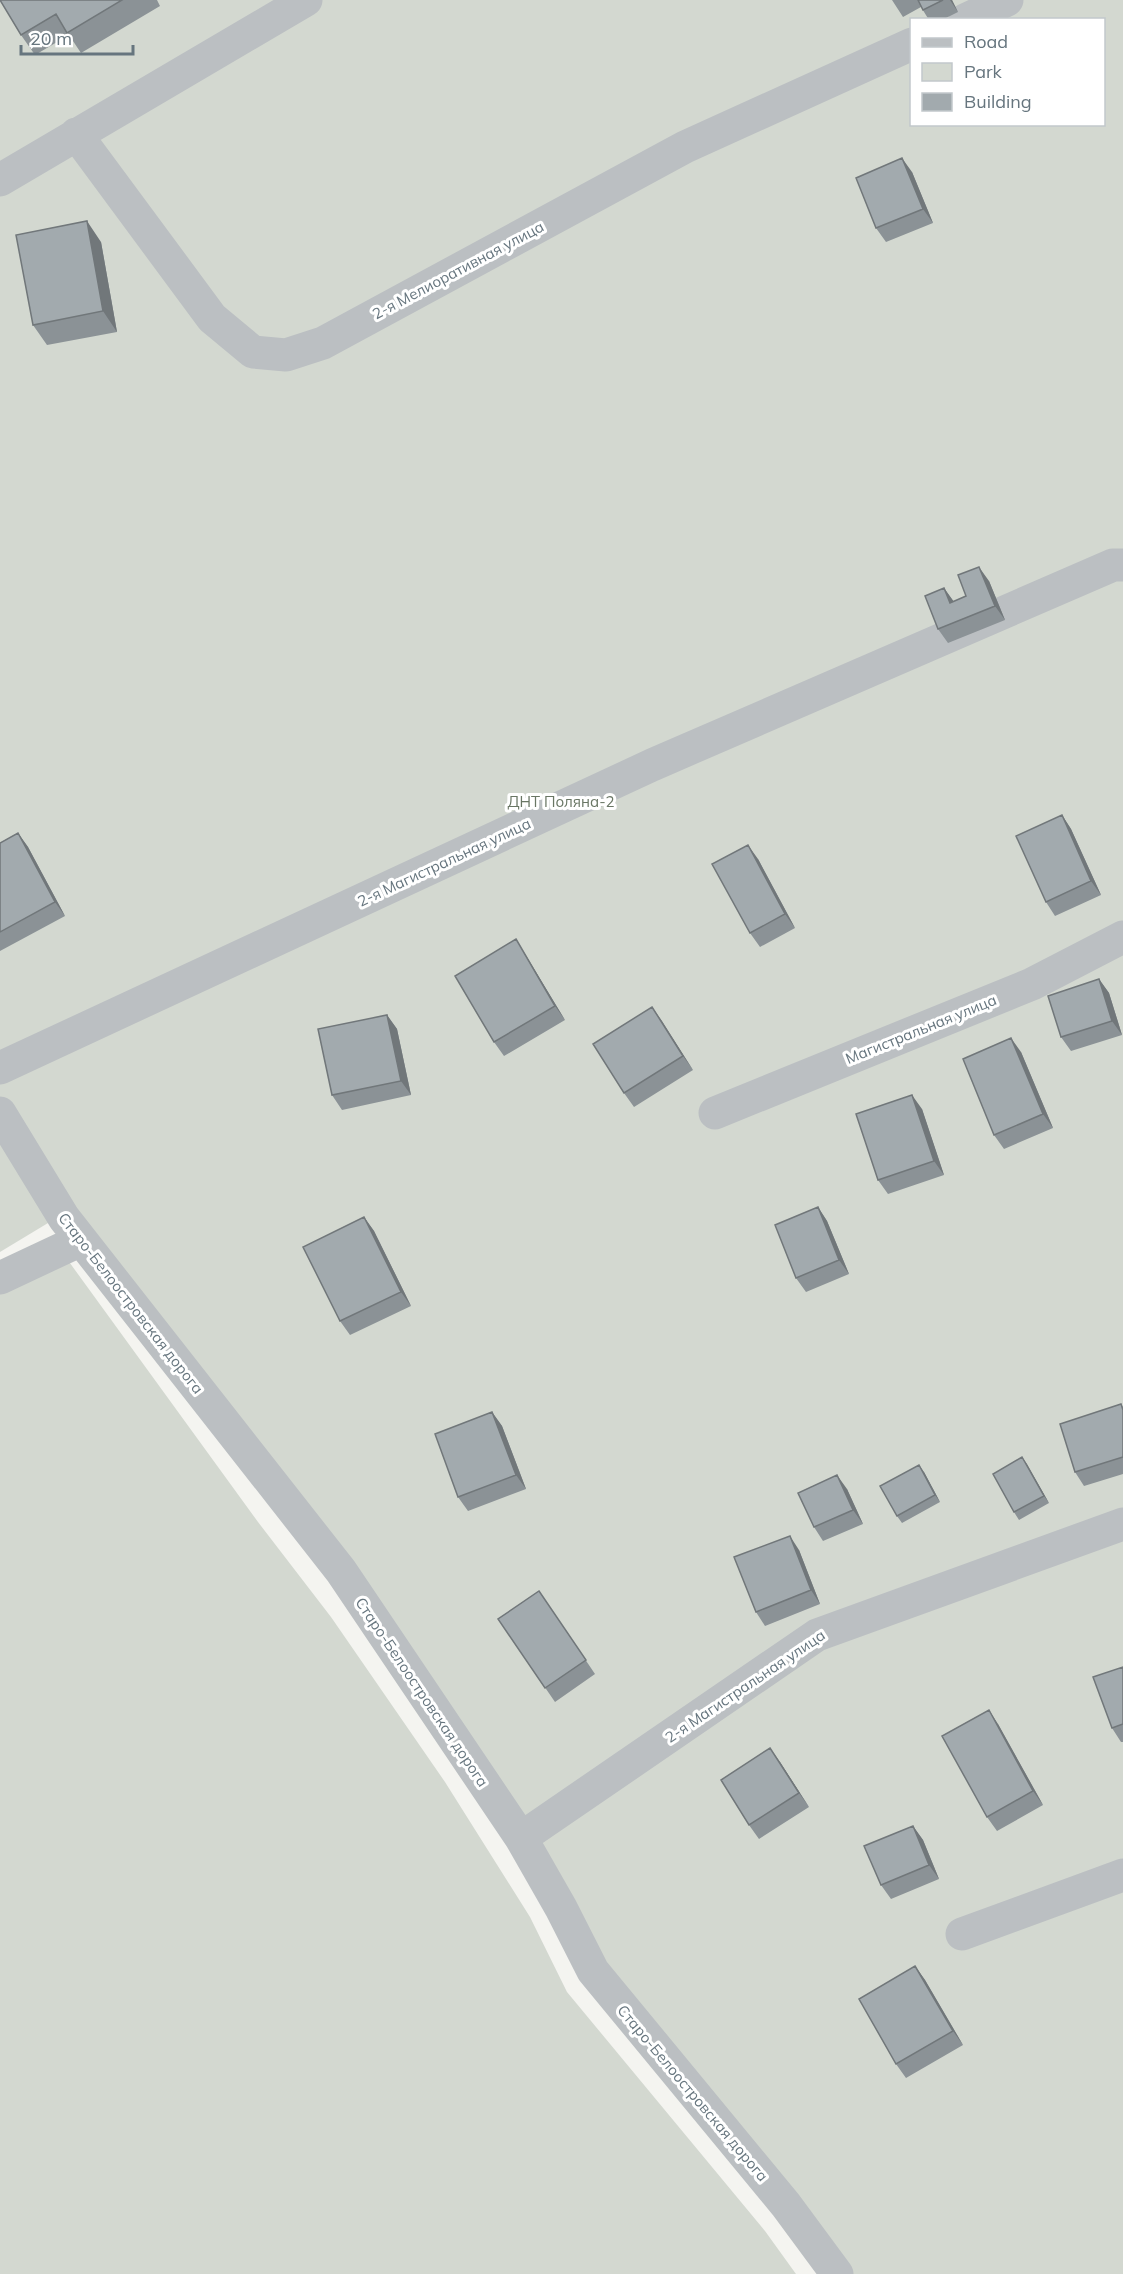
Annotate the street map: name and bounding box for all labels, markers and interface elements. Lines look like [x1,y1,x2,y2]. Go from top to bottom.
scale bar [21,18,134,56]
legend [910,18,1105,126]
text: 20 m [30,27,72,50]
text: Road [964,30,1008,53]
text: Park [964,60,1003,83]
text: Building [964,90,1032,113]
street label: 2-я Мелиоративная улица [369,217,547,323]
park label: ДНТ Поляна-2 [507,792,615,811]
street label: 2-я Магистральная улица [354,813,534,911]
street label: Магистральная улица [843,990,999,1068]
street label: Старо-Белоостровская дорога [54,1209,208,1397]
street label: Старо-Белоостровская дорога [351,1594,493,1790]
street label: 2-я Магистральная улица [661,1625,829,1747]
street label: Старо-Белоостровская дорога [614,2001,772,2185]

